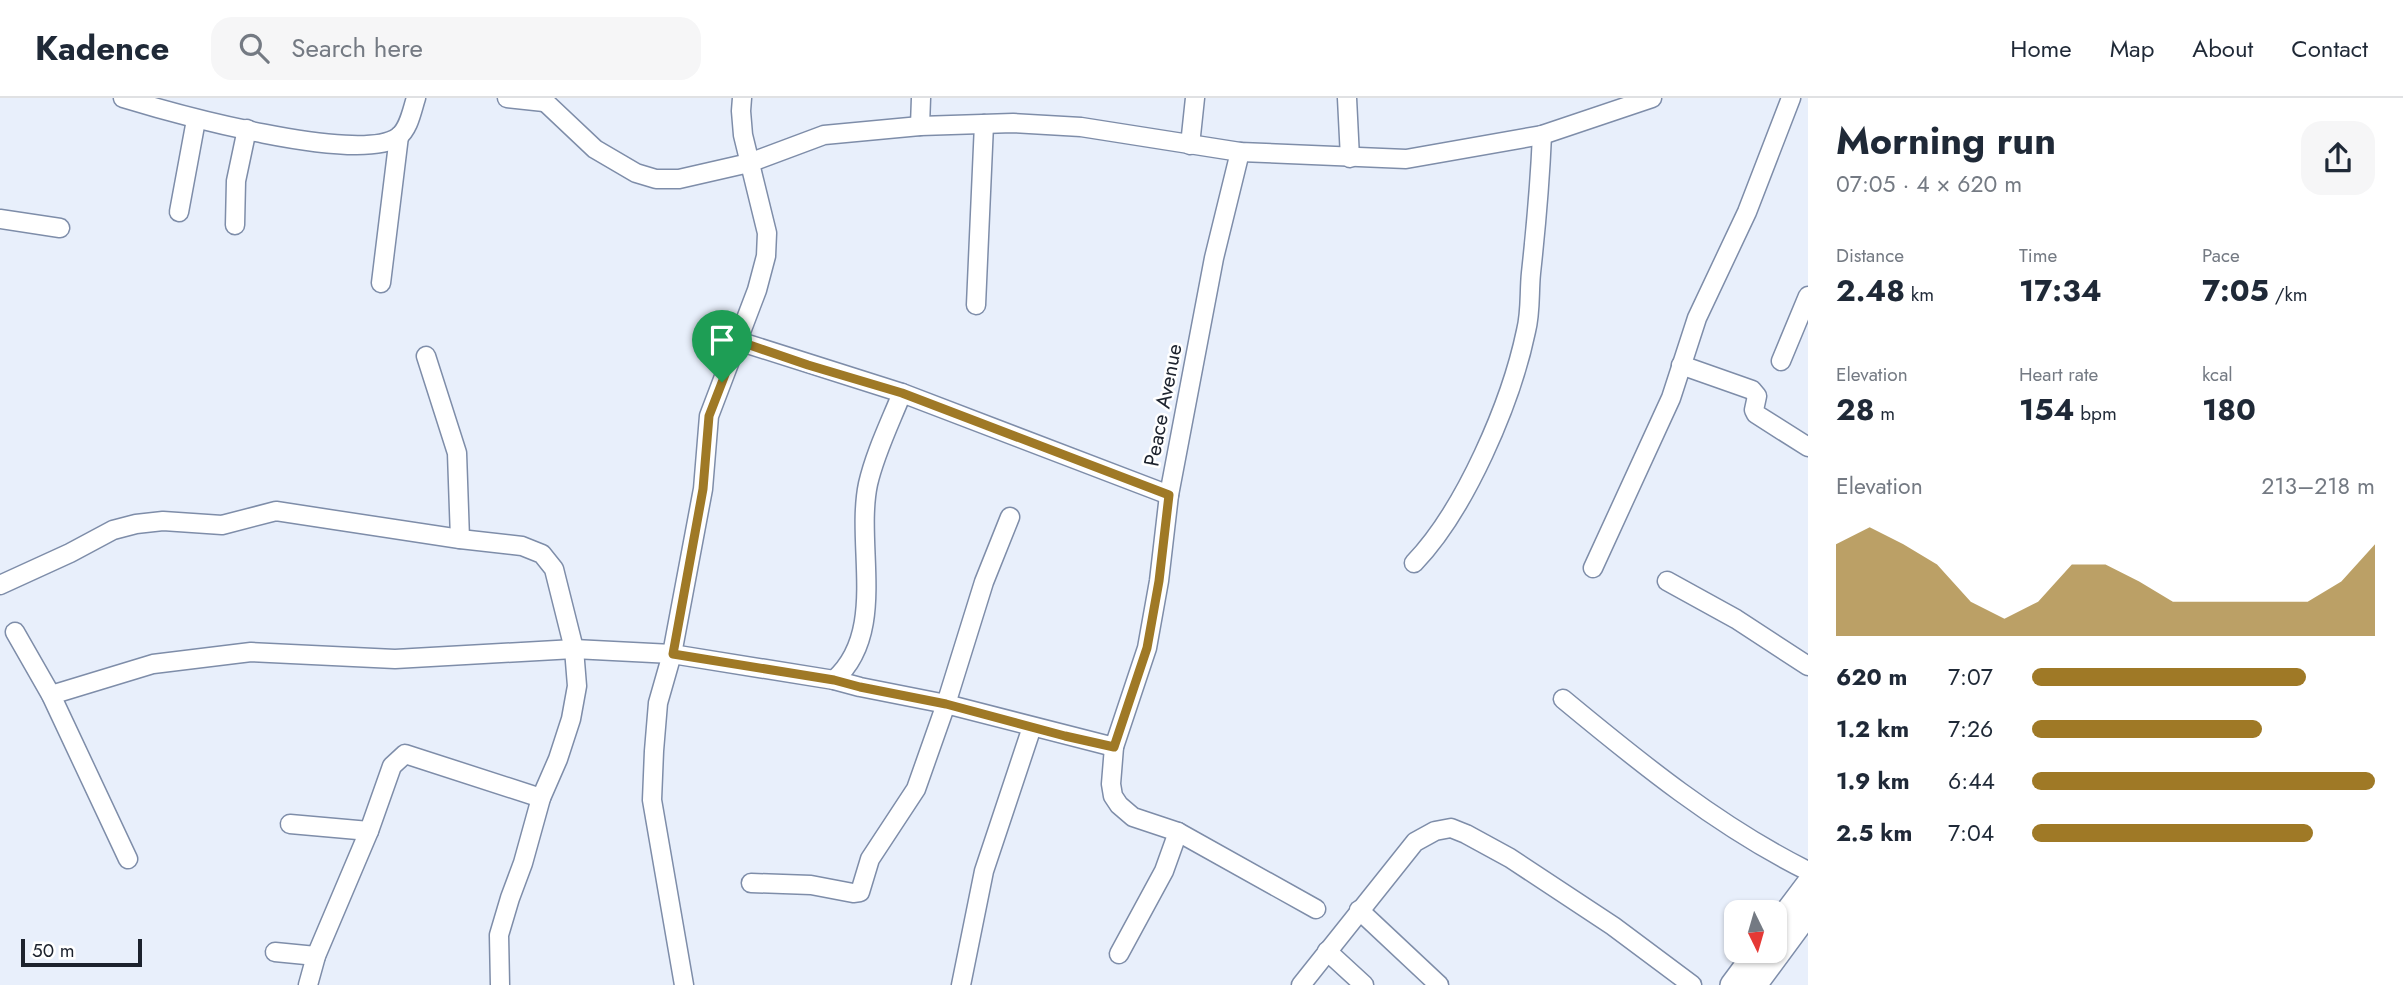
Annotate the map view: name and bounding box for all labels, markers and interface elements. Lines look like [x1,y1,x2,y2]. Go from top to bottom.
search box [211,17,701,80]
text: Kadence [35,25,169,72]
icon: search [235,29,273,67]
text: Search here [291,29,423,67]
text: Home [2010,31,2072,66]
text: Map [2110,31,2154,66]
text: About [2192,31,2253,66]
text: Contact [2291,31,2368,66]
text: Morning run [1836,113,2056,168]
button: share [2301,121,2375,195]
text: 07:05 · 4 × 620 m [1836,167,2022,201]
text: Distance [1836,242,1904,269]
text: Time [2019,242,2057,269]
text: Pace [2202,242,2240,269]
text: 2.48 [1836,269,1905,312]
text: 17:34 [2019,269,2102,312]
text: 7:05 [2202,269,2269,312]
text: km [1905,281,1934,308]
text: /km [2269,281,2308,308]
pin [692,310,752,382]
icon: arrive [703,321,741,359]
street label: Peace Avenue [1136,341,1190,469]
text: Elevation [1836,361,1908,388]
text: Heart rate [2019,361,2098,388]
text: kcal [2202,361,2233,388]
text: 28 [1836,388,1875,431]
text: 154 [2019,388,2075,431]
text: 180 [2202,388,2256,431]
text: m [1875,400,1895,427]
text: bpm [2075,400,2117,427]
text: Elevation [1836,469,1923,503]
text: 213–218 m [2261,469,2375,503]
text: 620 m [1836,660,1907,694]
text: 7:07 [1948,660,1993,694]
text: 1.2 km [1836,712,1909,746]
text: 7:26 [1948,712,1993,746]
text: 1.9 km [1836,764,1910,798]
text: 6:44 [1948,764,1995,798]
text: 2.5 km [1836,816,1912,850]
text: 7:04 [1948,816,1994,850]
north arrow [1724,900,1787,962]
map controls [1724,900,1787,963]
scale bar [21,936,142,968]
text: 50 m [32,937,75,964]

